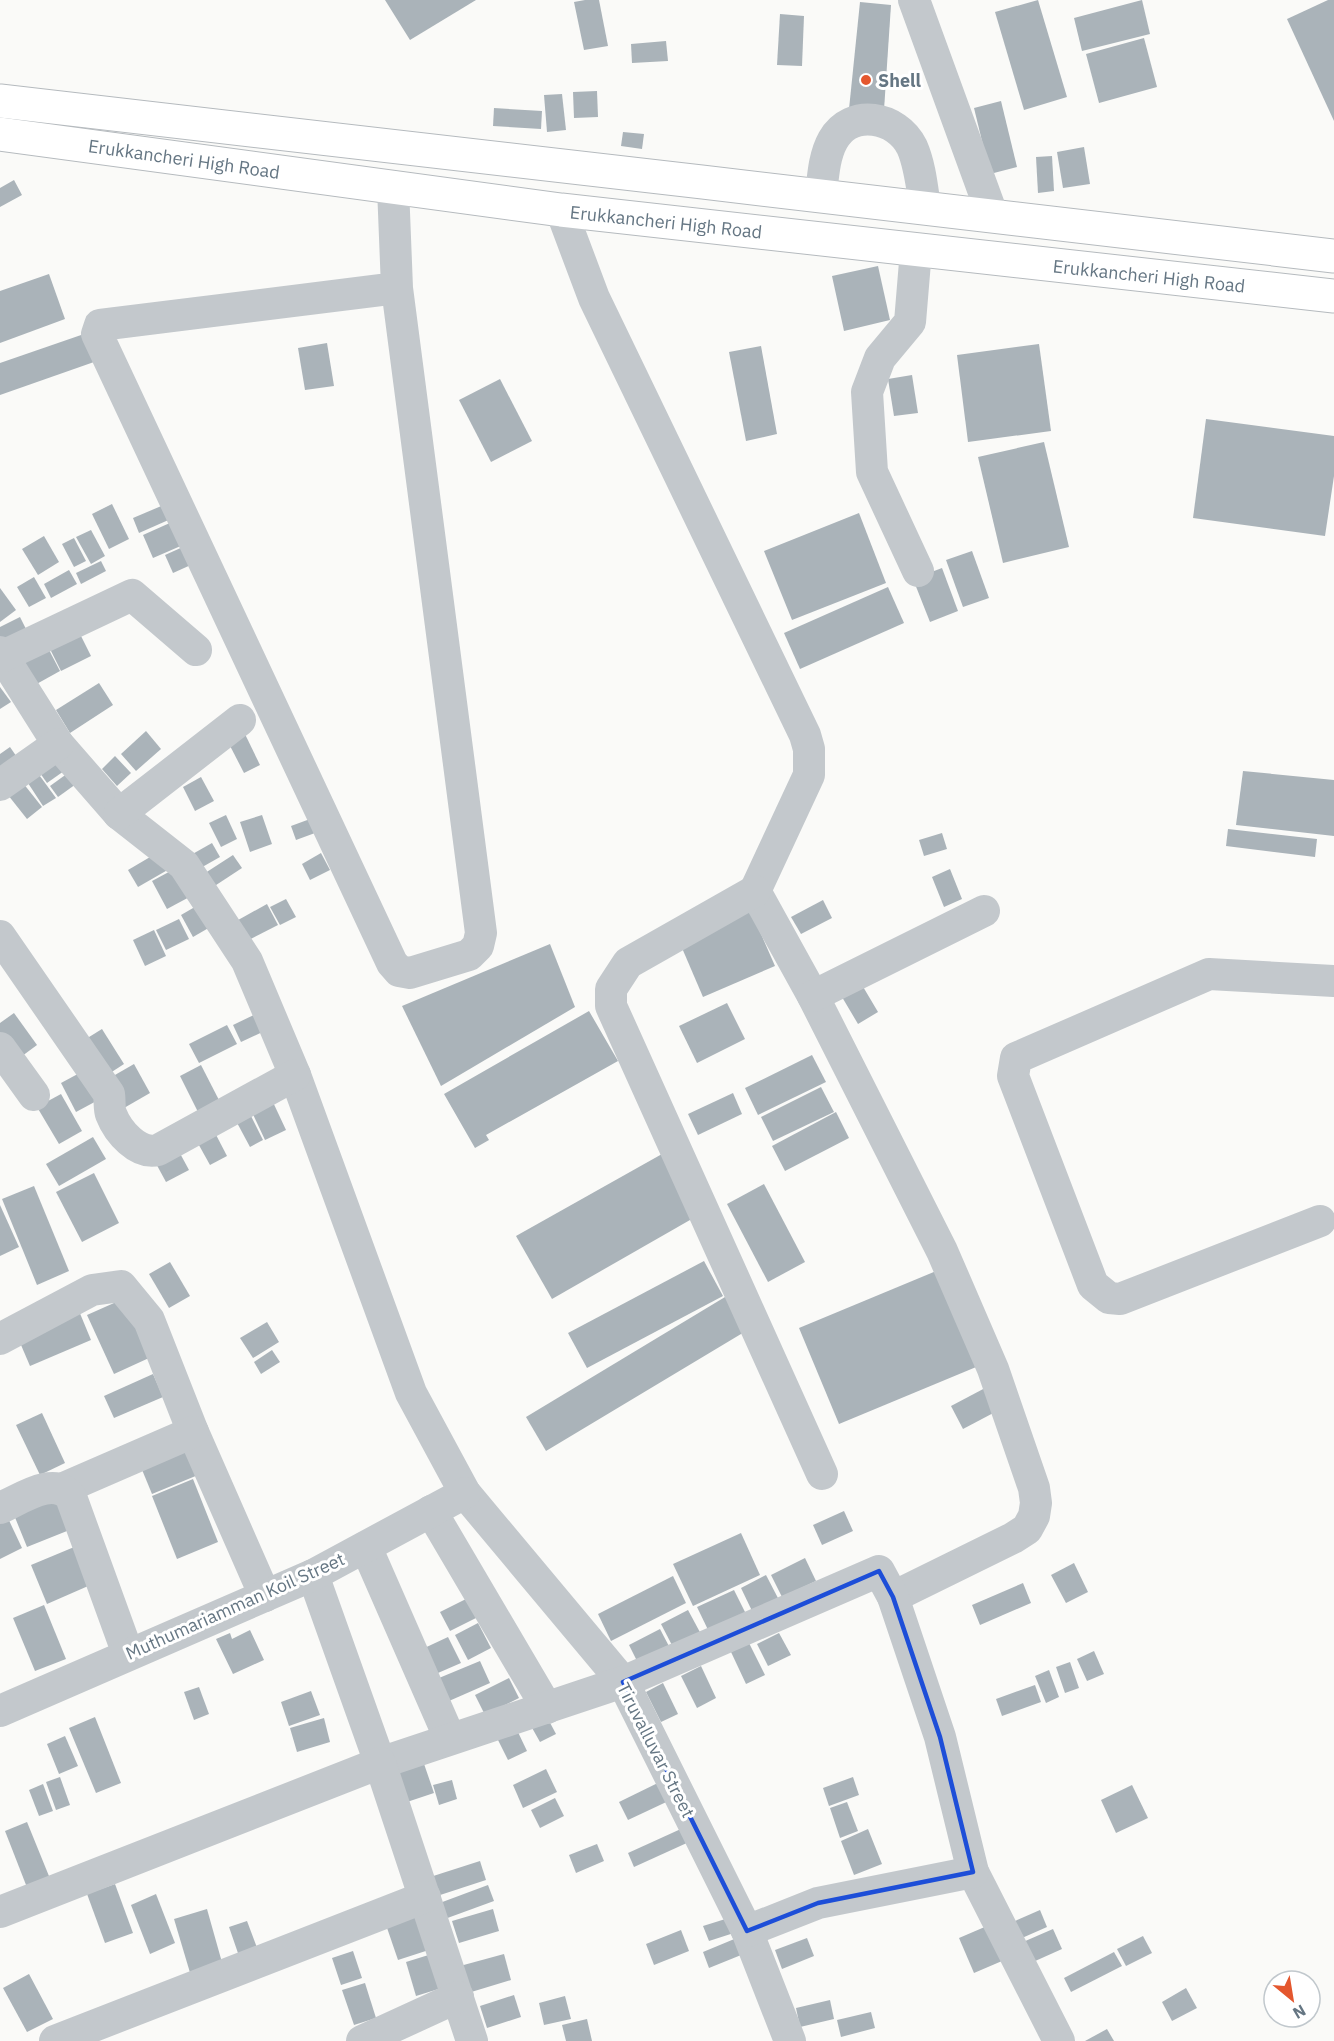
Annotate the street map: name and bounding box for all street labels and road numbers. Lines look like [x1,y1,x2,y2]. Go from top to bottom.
street label: Erukkancheri High Road [87,134,281,184]
street label: Erukkancheri High Road [569,200,763,244]
street label: Erukkancheri High Road [1052,254,1246,298]
street label: Muthumariamman Koil Street [122,1547,348,1665]
street label: Tiruvalluvar Street [612,1679,700,1821]

